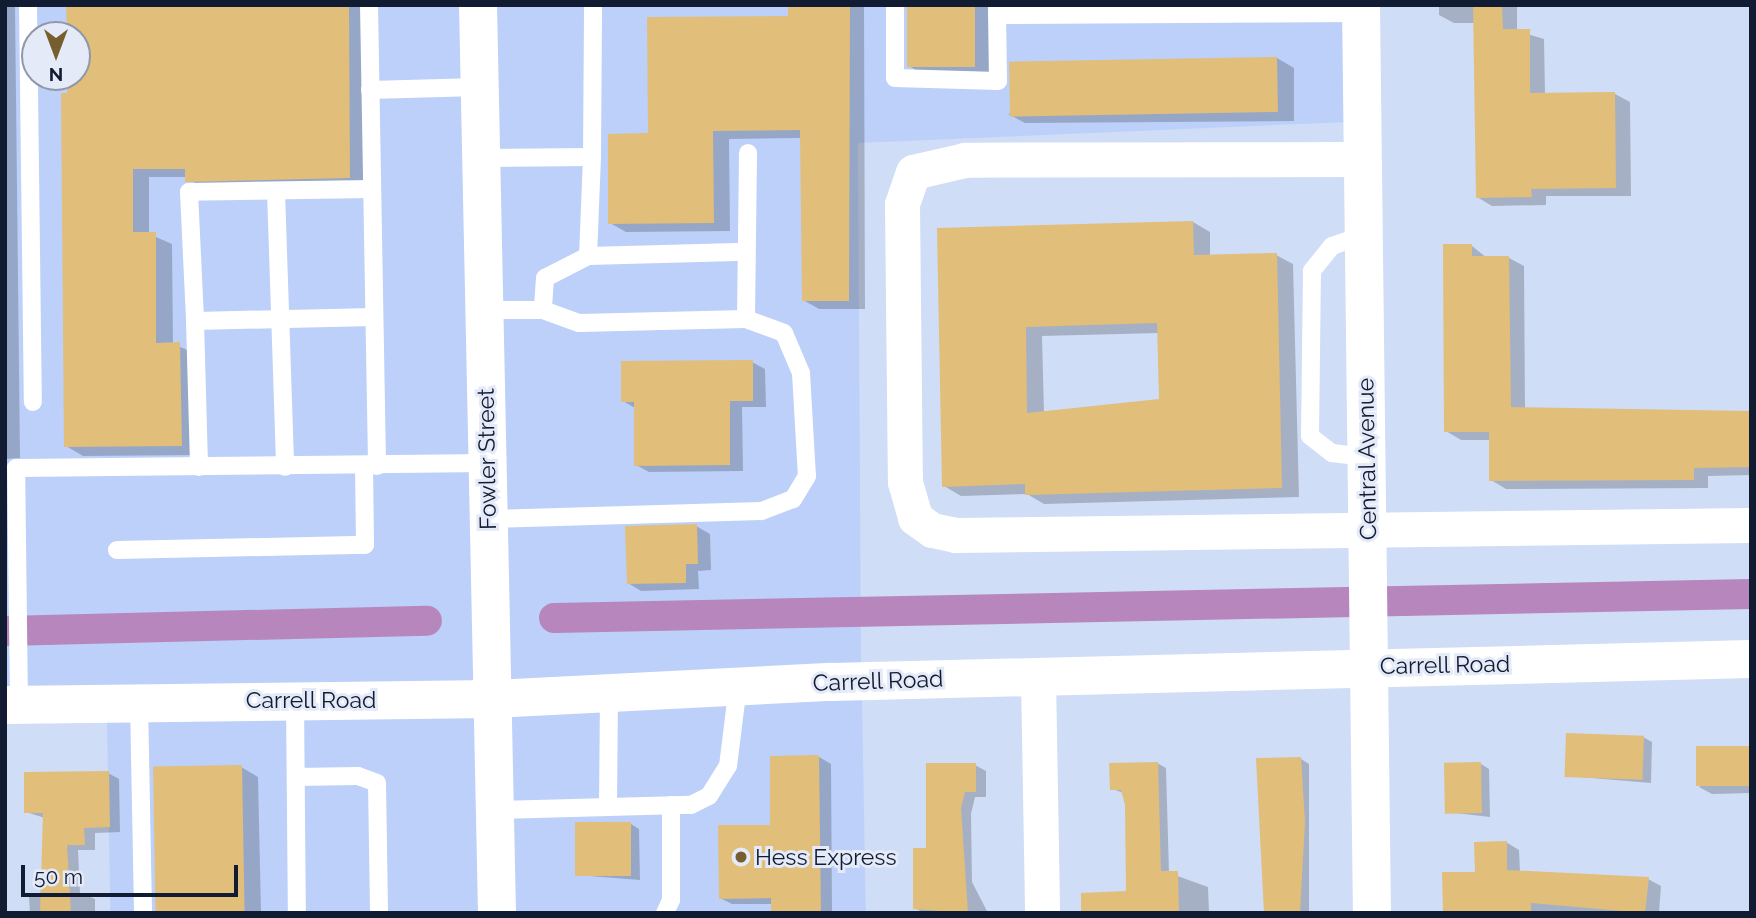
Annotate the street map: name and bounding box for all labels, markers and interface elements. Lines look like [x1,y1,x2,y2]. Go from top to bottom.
north arrow [21,21,91,91]
text: N [49,64,63,86]
street label: Central Avenue [1352,377,1382,541]
street label: Fowler Street [472,388,502,530]
street label: Carrell Road [1379,650,1511,680]
street label: Carrell Road [812,665,944,697]
street label: Carrell Road [245,686,377,714]
place label: Hess Express [755,843,897,871]
marker: Hess Express [733,849,749,865]
scale bar [24,852,242,896]
text: 50 m [34,864,83,889]

